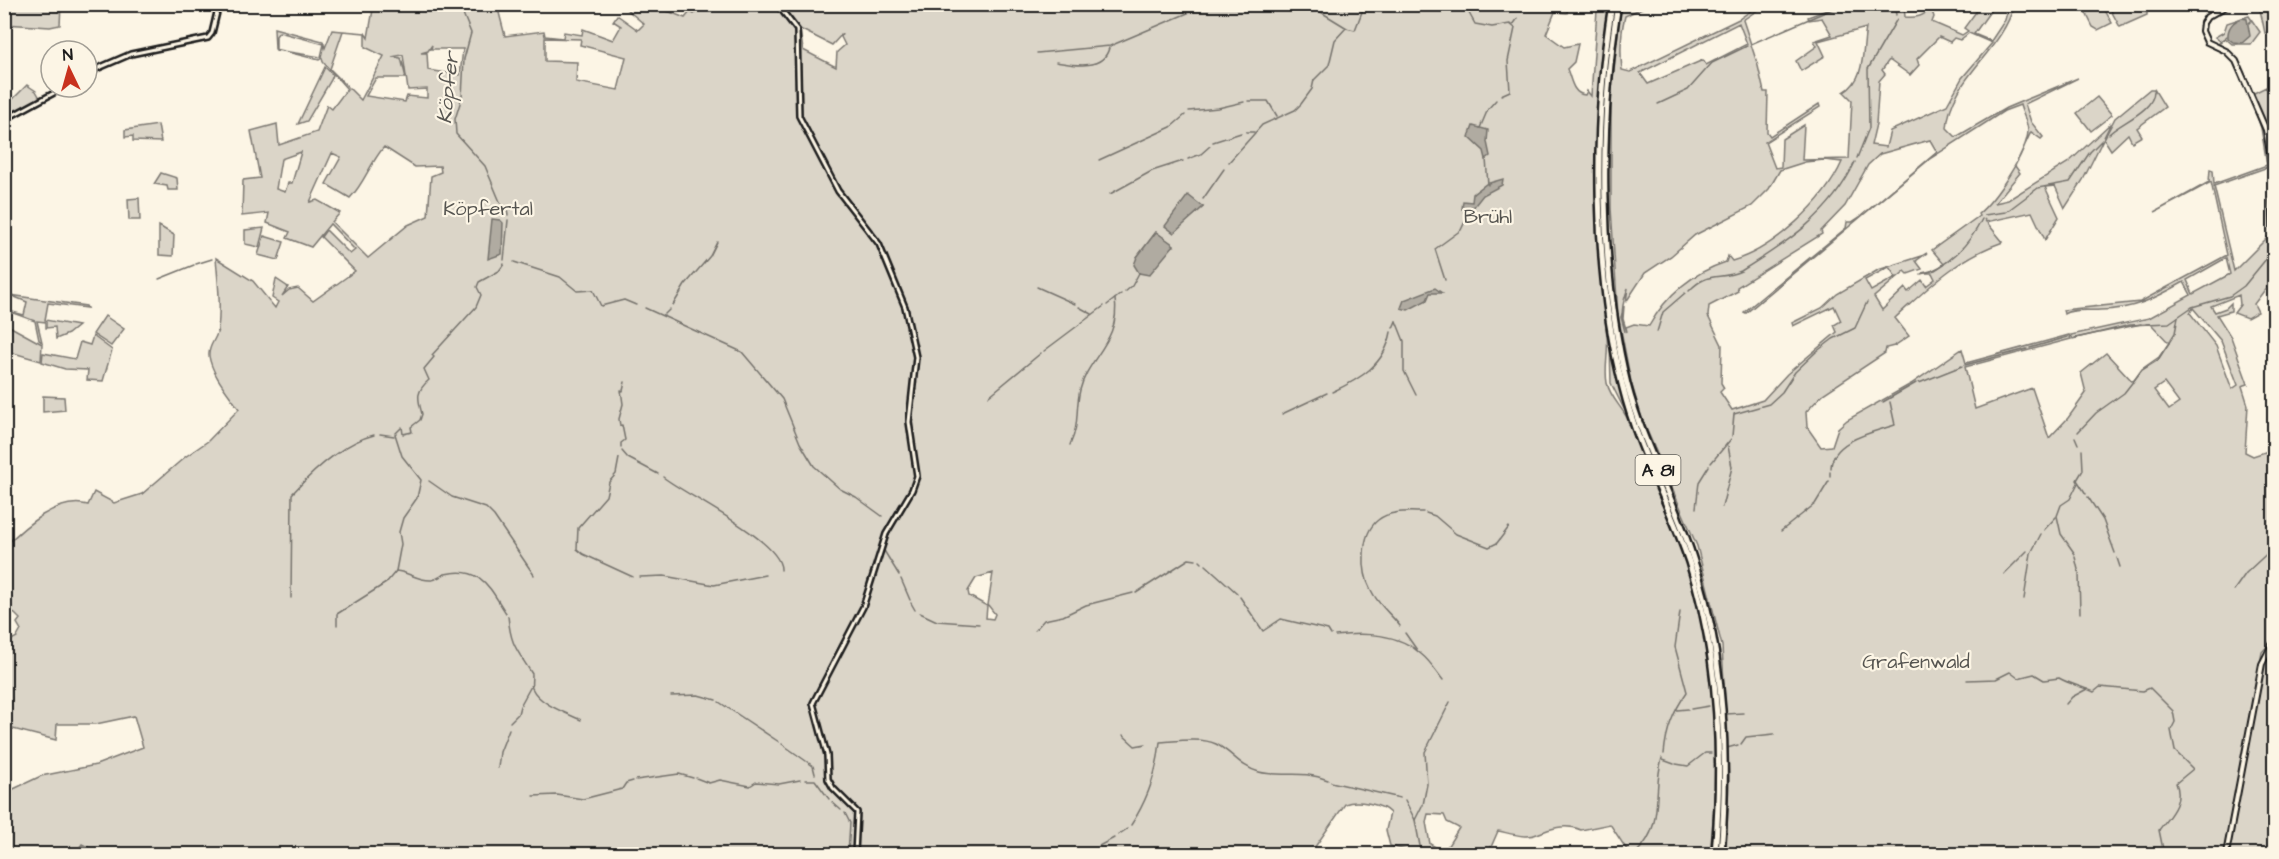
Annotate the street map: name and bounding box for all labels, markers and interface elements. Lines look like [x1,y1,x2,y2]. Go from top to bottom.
north arrow [39,39,99,99]
text: N [62,44,74,66]
water label: Köpfer [430,48,466,125]
park label: Köpfertal [443,195,533,223]
park label: Brühl [1464,203,1512,231]
road number: A 81 [1636,455,1680,485]
park label: Grafenwald [1862,648,1970,676]

